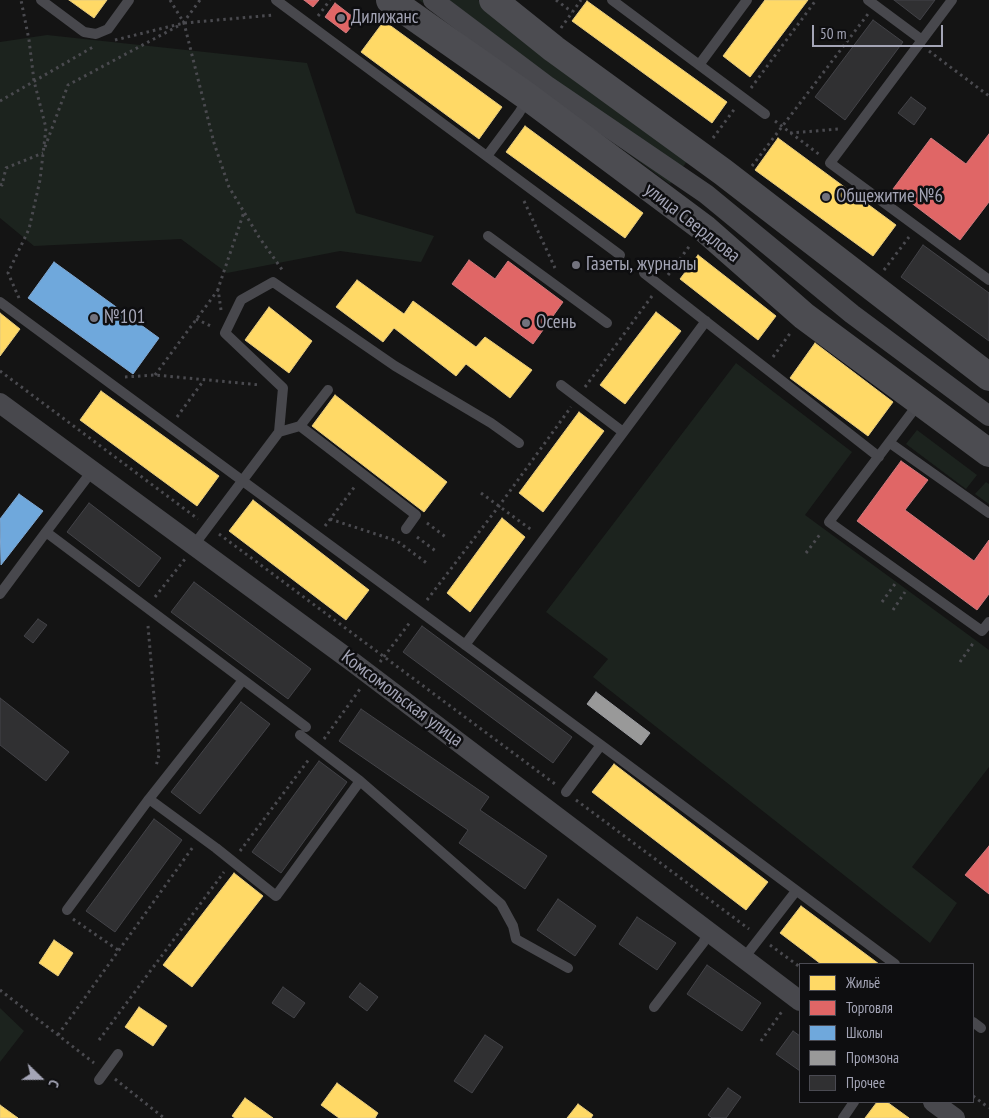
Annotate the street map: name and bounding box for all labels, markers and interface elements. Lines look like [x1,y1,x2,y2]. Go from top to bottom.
place label: Дилижанс [351,7,419,29]
marker: Дилижанс [335,12,347,24]
scale bar [814,15,945,47]
text: 50 m [820,24,846,43]
street label: улица Свердлова [640,179,744,267]
place label: Общежитие №6 [836,186,943,208]
marker: Общежитие №6 [820,191,832,203]
place label: Газеты, журналы [586,254,696,276]
marker: Газеты, журналы [570,259,582,271]
place label: №101 [104,307,145,329]
marker: №101 [88,312,100,324]
place label: Осень [536,312,576,334]
marker: Осень [520,317,532,329]
street label: Комсомольская улица [337,646,467,752]
legend [799,963,974,1103]
text: Жильё [846,973,880,992]
text: Торговля [846,998,893,1017]
text: Школы [846,1023,883,1042]
text: Промзона [846,1048,899,1067]
north arrow [15,1053,65,1103]
text: Прочее [846,1073,885,1092]
text: С [44,1077,63,1090]

